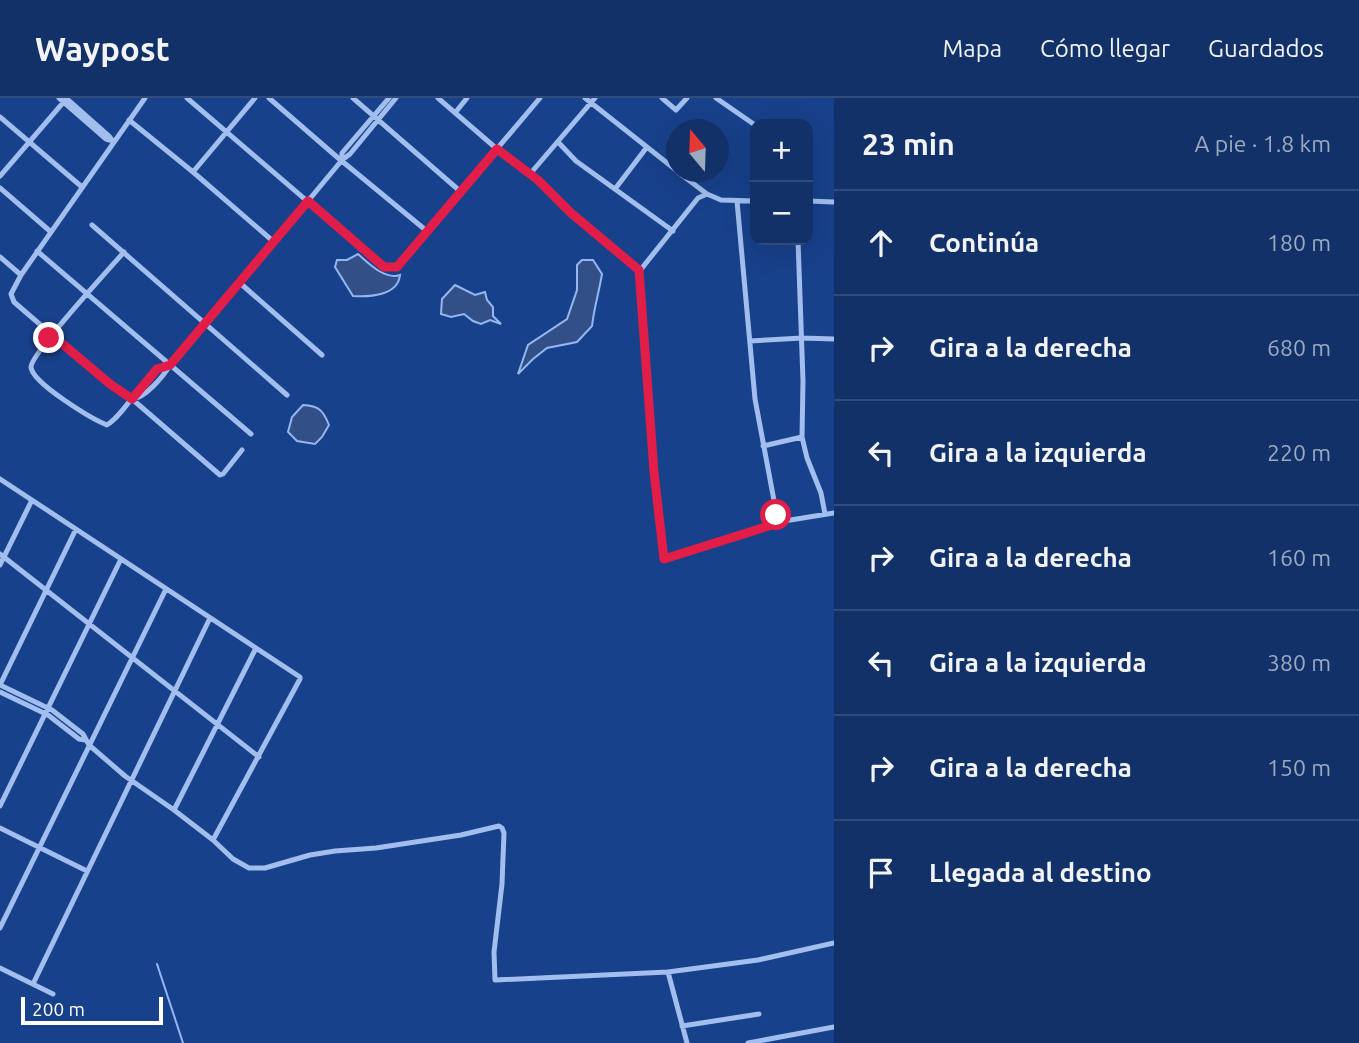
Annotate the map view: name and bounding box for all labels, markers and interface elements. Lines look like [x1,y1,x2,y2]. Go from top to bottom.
text: Waypost [35,30,170,67]
text: Mapa [942,35,1002,62]
text: Cómo llegar [1040,35,1170,62]
text: Guardados [1208,35,1324,62]
north arrow [666,119,729,182]
map controls [750,119,813,245]
button: + [750,119,813,182]
text: 23 min [862,127,955,161]
text: A pie · 1.8 km [1195,131,1331,156]
button: − [750,182,813,245]
icon: ahead [862,224,900,262]
text: Continúa [929,228,1039,257]
text: 180 m [1267,230,1331,255]
route end [33,322,64,353]
icon: right [862,329,900,367]
text: Gira a la derecha [929,333,1132,362]
text: 680 m [1267,335,1331,360]
icon: left [862,434,900,472]
text: Gira a la izquierda [929,438,1147,467]
text: 220 m [1267,440,1331,465]
route start [760,499,791,530]
icon: right [862,539,900,577]
text: Gira a la derecha [929,543,1132,572]
text: 160 m [1267,545,1331,570]
icon: left [862,644,900,682]
text: Gira a la izquierda [929,648,1147,677]
text: 380 m [1267,650,1331,675]
icon: right [862,749,900,787]
text: Gira a la derecha [929,753,1132,782]
text: 150 m [1267,755,1331,780]
icon: arrive [862,854,900,892]
text: Llegada al destino [929,858,1152,887]
scale bar [21,994,163,1026]
text: 200 m [32,998,85,1020]

